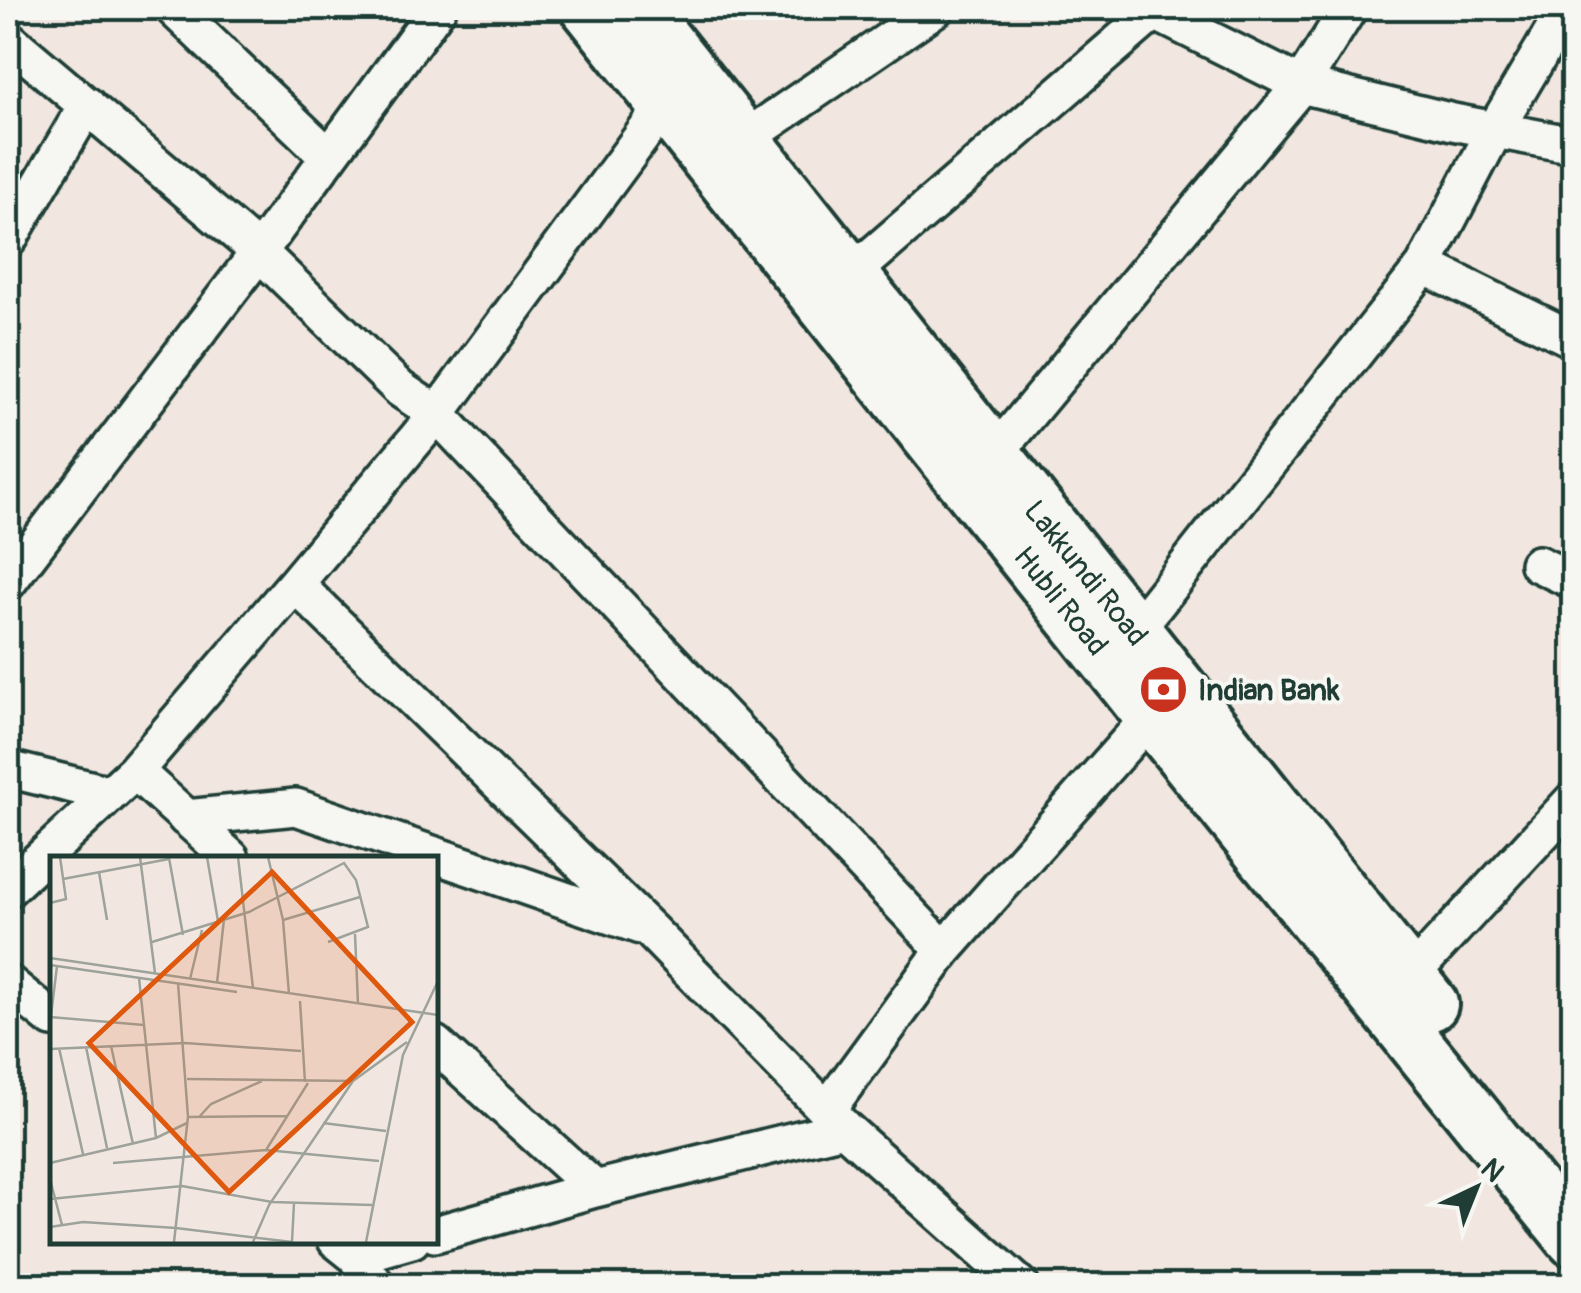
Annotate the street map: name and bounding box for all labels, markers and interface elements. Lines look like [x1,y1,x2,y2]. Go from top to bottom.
street label: Lakkundi Road [1016,493,1156,654]
street label: Hubli Road [1005,539,1116,663]
bank icon: Indian Bank [1137,664,1189,716]
place label: Indian Bank [1198,672,1340,709]
inset map [50,856,438,1243]
north arrow [1426,1138,1526,1238]
text: N [1473,1152,1511,1190]

